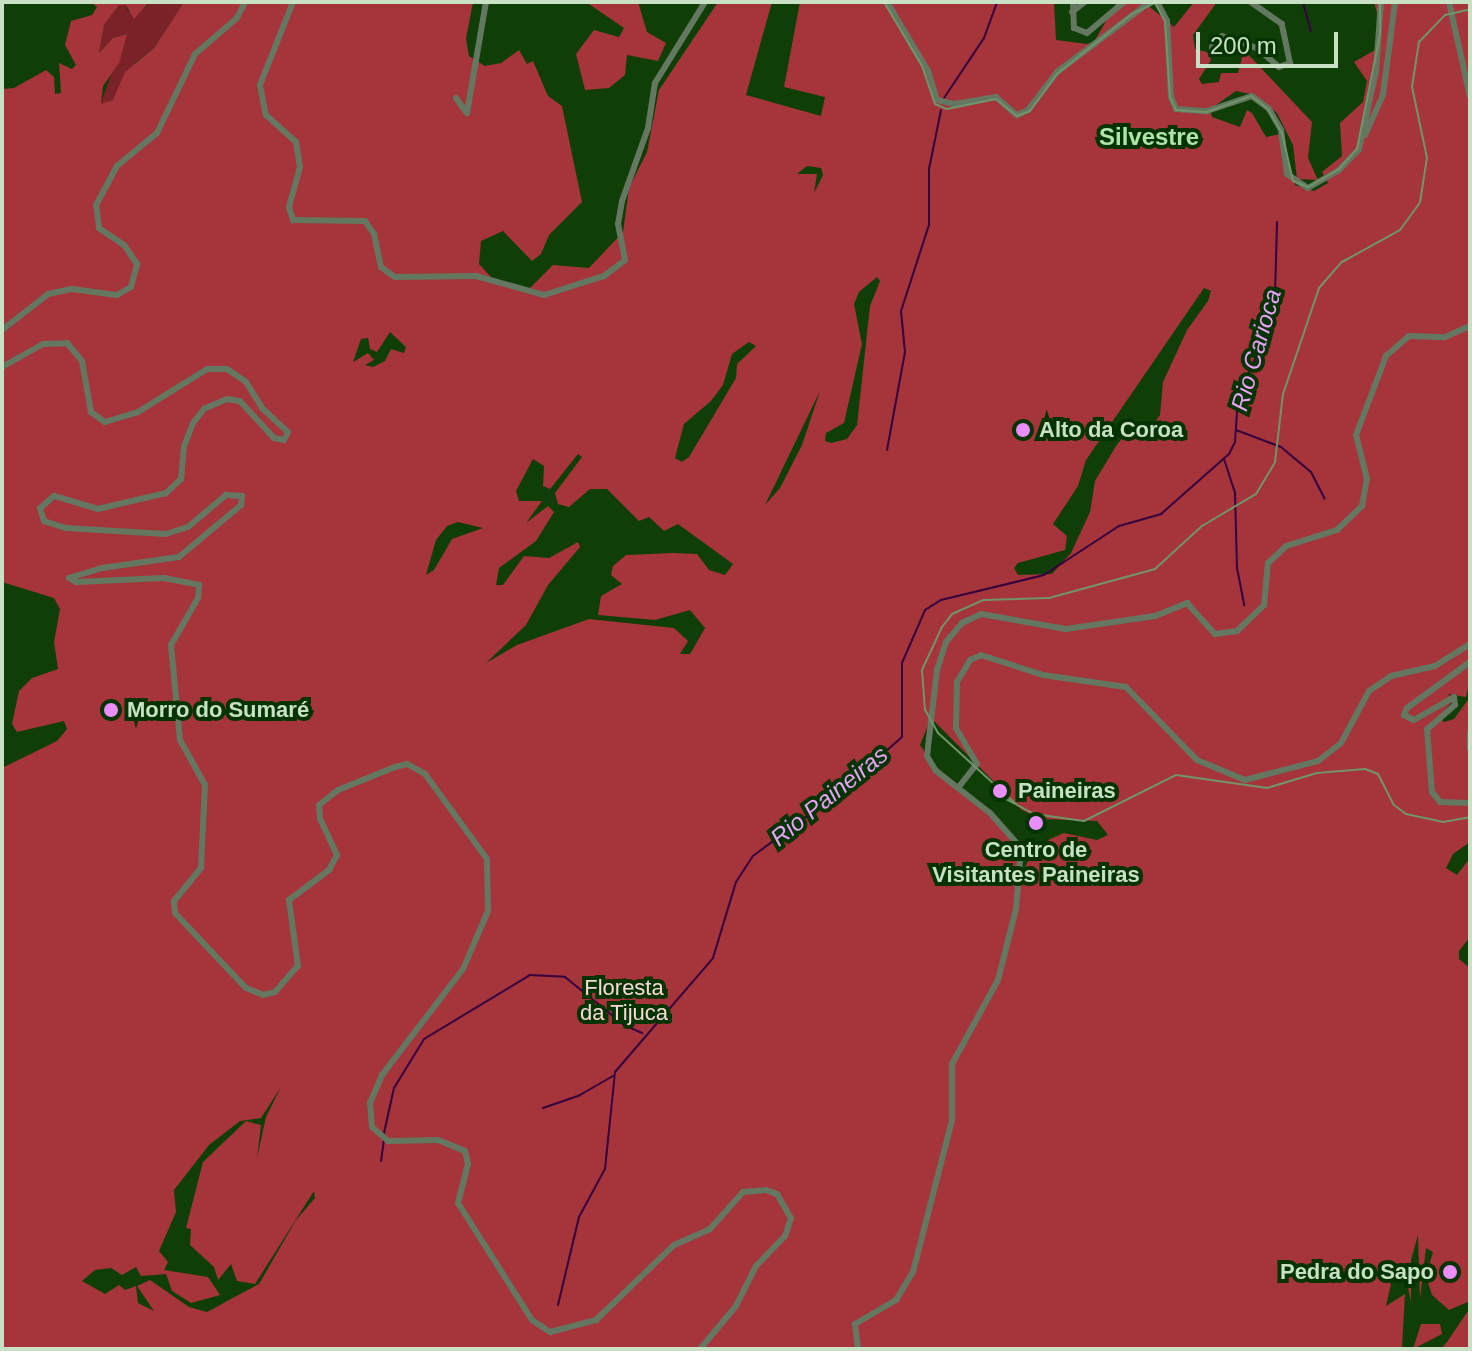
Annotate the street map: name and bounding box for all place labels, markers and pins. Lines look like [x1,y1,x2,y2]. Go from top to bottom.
place label: Alto da Coroa [1039,417,1183,443]
marker: Alto da Coroa [1014,421,1032,439]
place label: Morro do Sumaré [127,697,309,723]
marker: Morro do Sumaré [102,701,120,719]
place label: Paineiras [1018,778,1116,804]
marker: Paineiras [989,780,1011,802]
marker: Centro de Visitantes Paineiras [1027,814,1045,832]
place label: Centro de Visitantes Paineiras [932,836,1140,888]
place label: Pedra do Sapo [1280,1259,1434,1285]
marker: Pedra do Sapo [1441,1263,1459,1281]

